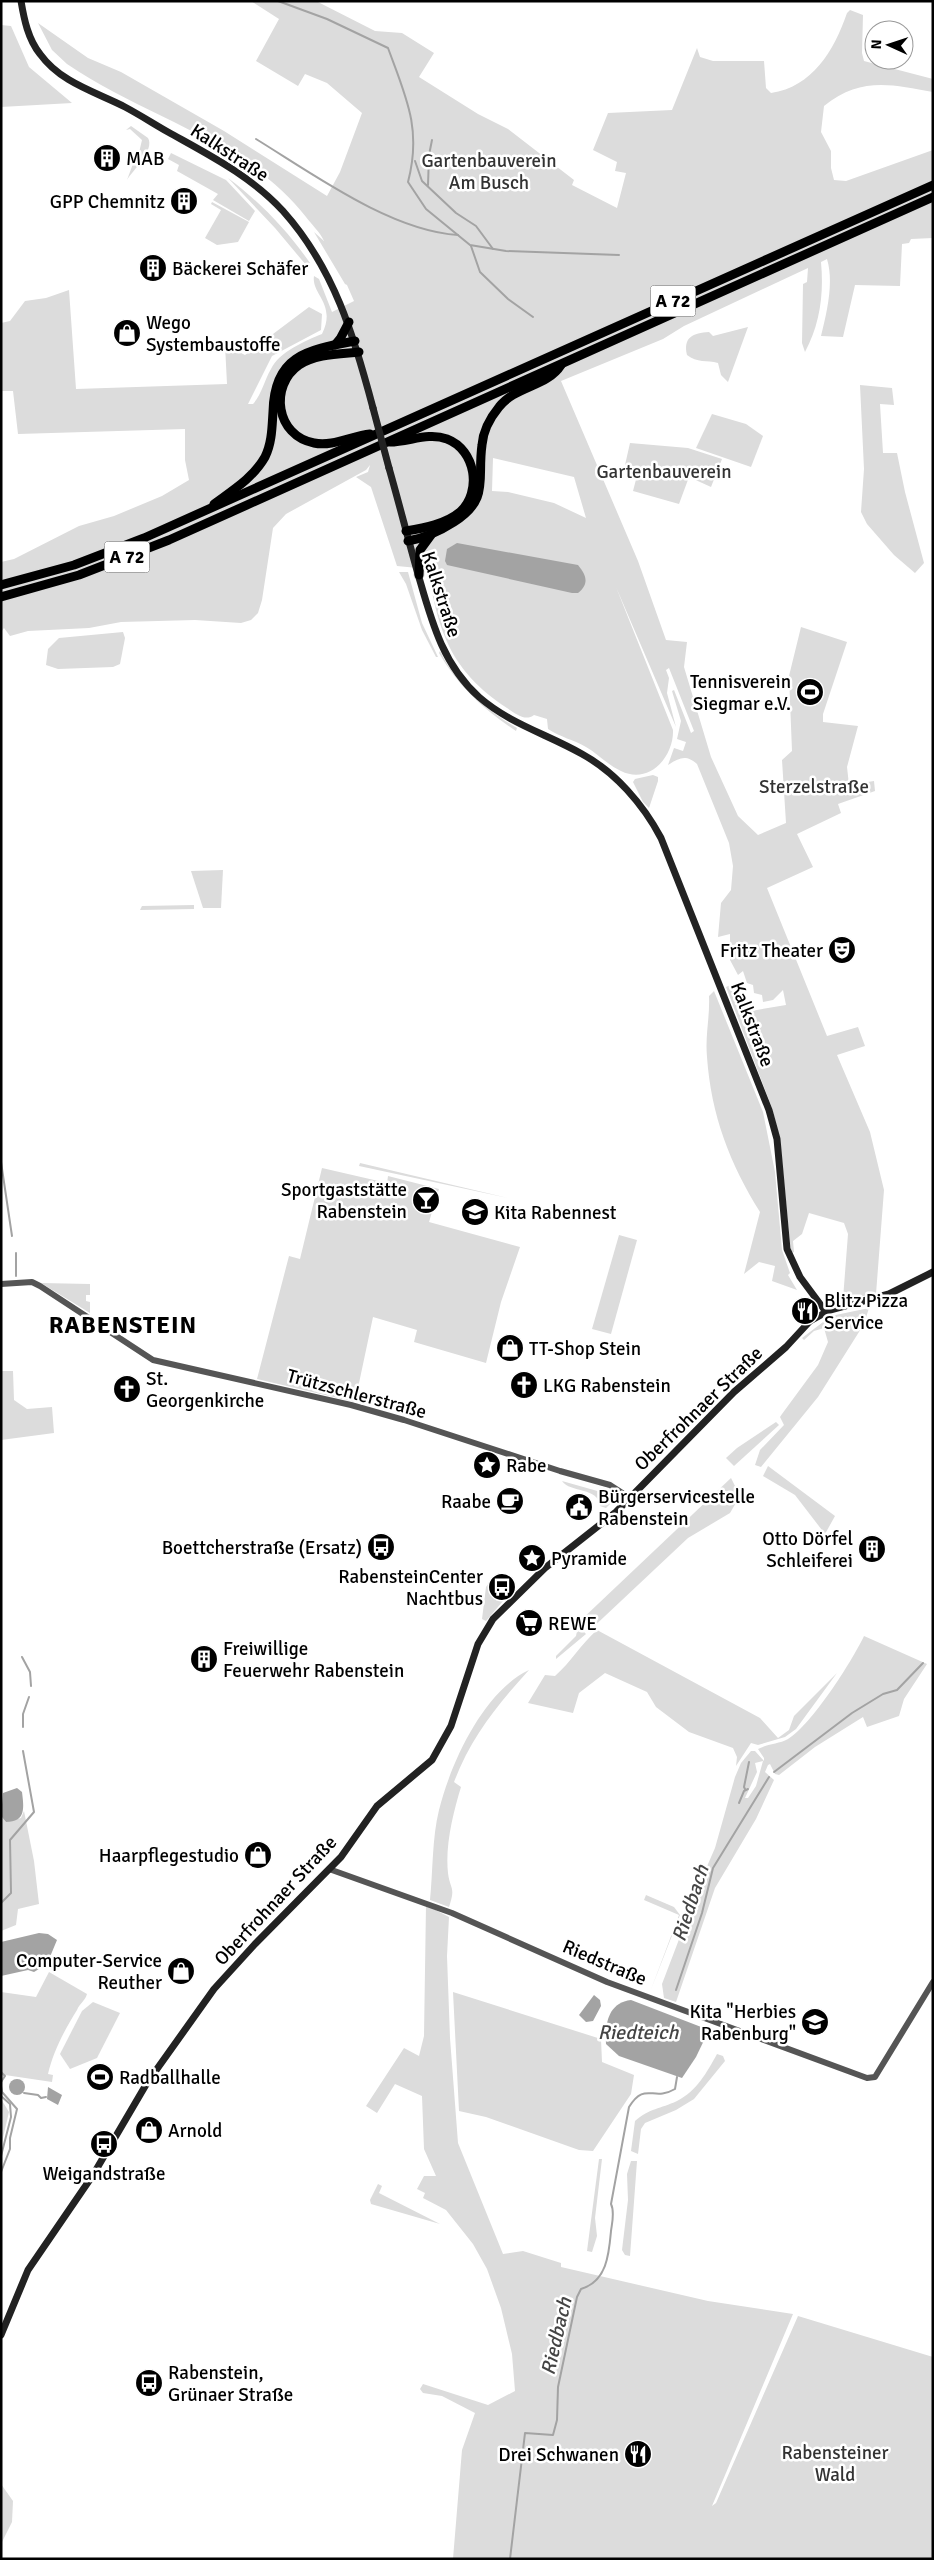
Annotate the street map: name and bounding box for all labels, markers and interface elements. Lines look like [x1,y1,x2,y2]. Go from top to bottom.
north arrow [864,20,914,70]
text: N [868,39,885,50]
street label: Kalkstraße [186,119,273,187]
building icon: MAB [92,143,122,173]
place label: MAB [126,147,164,171]
park label: Gartenbauverein Am Busch [421,149,557,195]
building icon: GPP Chemnitz [169,186,199,216]
place label: GPP Chemnitz [50,190,165,214]
building icon: Bäckerei Schäfer [138,253,168,283]
place label: Bäckerei Schäfer [172,257,308,281]
road number: A 72 [650,286,696,316]
place label: Wego Systembaustoffe [146,311,281,357]
shop icon: Wego Systembaustoffe [112,318,142,348]
park label: Gartenbauverein [596,460,732,484]
road number: A 72 [104,542,150,572]
street label: Kalkstraße [416,548,466,640]
place label: Tennisverein Siegmar e.V. [690,670,791,716]
sports icon: Tennisverein Siegmar e.V. [795,677,825,707]
park label: Sterzelstraße [759,775,869,799]
theatre icon: Fritz Theater [827,935,857,965]
place label: Fritz Theater [720,939,823,963]
street label: Kalkstraße [725,979,779,1070]
place label: Sportgaststätte Rabenstein [281,1178,407,1224]
bar icon: Sportgaststätte Rabenstein [411,1185,441,1215]
school or university icon: Kita Rabennest [460,1197,490,1227]
place label: Kita Rabennest [494,1201,617,1225]
place label: Blitz Pizza Service [824,1289,908,1335]
restaurant icon: Blitz Pizza Service [790,1296,820,1326]
district label: RABENSTEIN [49,1310,197,1340]
shop icon: TT-Shop Stein [495,1333,525,1363]
place label: TT-Shop Stein [529,1337,641,1361]
street label: Oberfrohnaer Straße [630,1341,768,1476]
street label: Trützschlerstraße [284,1364,429,1424]
place label: St. Georgenkirche [146,1367,264,1413]
church icon: LKG Rabenstein [509,1370,539,1400]
church icon: St. Georgenkirche [112,1374,142,1404]
place label: LKG Rabenstein [543,1374,671,1398]
place icon: Rabe [472,1450,502,1480]
place label: Rabe [506,1454,546,1478]
place label: Bürgerservicestelle Rabenstein [598,1485,755,1531]
cafe icon: Raabe [495,1486,525,1516]
place label: Raabe [441,1490,491,1514]
public building icon: Bürgerservicestelle Rabenstein [564,1492,594,1522]
place label: Otto Dörfel Schleiferei [762,1527,853,1573]
bus stop icon: Boettcherstraße (Ersatz) [366,1532,396,1562]
building icon: Otto Dörfel Schleiferei [857,1534,887,1564]
place label: Boettcherstraße (Ersatz) [162,1536,362,1560]
place icon: Pyramide [517,1543,547,1573]
place label: Pyramide [551,1547,627,1571]
place label: RabensteinCenter Nachtbus [338,1565,483,1611]
bus stop icon: RabensteinCenter Nachtbus [487,1572,517,1602]
supermarket icon: REWE [514,1608,544,1638]
place label: REWE [548,1612,597,1636]
place label: Freiwillige Feuerwehr Rabenstein [223,1637,404,1683]
building icon: Freiwillige Feuerwehr Rabenstein [189,1644,219,1674]
street label: Oberfrohnaer Straße [209,1831,342,1971]
shop icon: Haarpflegestudio [243,1840,273,1870]
place label: Haarpflegestudio [99,1844,239,1868]
water label: Riedbach [666,1861,715,1945]
street label: Riedstraße [559,1934,650,1991]
place label: Computer-Service Reuther [16,1949,162,1995]
shop icon: Computer-Service Reuther [166,1956,196,1986]
place label: Kita "Herbies Rabenburg" [690,2000,796,2046]
school or university icon: Kita "Herbies Rabenburg" [800,2007,830,2037]
water label: Riedteich [598,2020,679,2045]
sports icon: Radballhalle [85,2062,115,2092]
place label: Radballhalle [119,2066,221,2090]
shop icon: Arnold [134,2115,164,2145]
place label: Arnold [168,2119,222,2143]
bus stop icon: Weigandstraße [89,2129,119,2159]
place label: Weigandstraße [42,2162,166,2186]
water label: Riedbach [535,2294,578,2377]
place label: Rabenstein, Grünaer Straße [168,2361,293,2407]
bus stop icon: Rabenstein, Grünaer Straße [134,2368,164,2398]
restaurant icon: Drei Schwanen [623,2439,653,2469]
park label: Rabensteiner Wald [781,2441,889,2487]
place label: Drei Schwanen [498,2443,619,2467]

